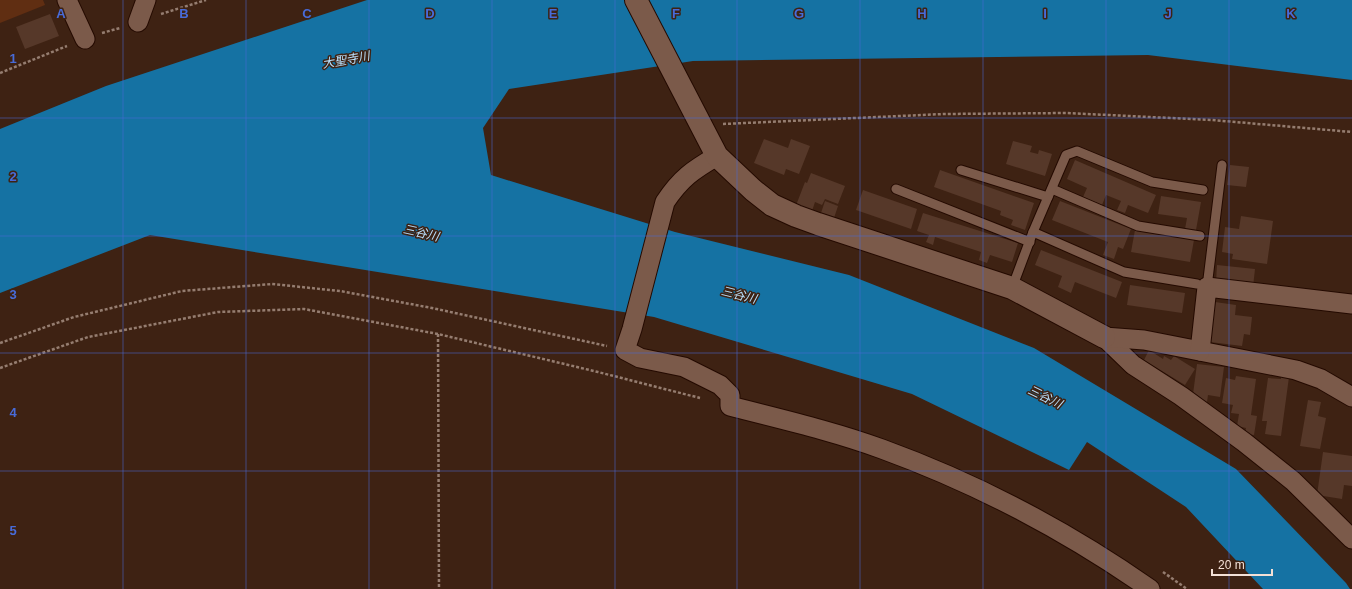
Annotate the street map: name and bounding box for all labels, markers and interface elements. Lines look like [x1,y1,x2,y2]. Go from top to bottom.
text: A [56,6,66,21]
text: B [179,6,189,21]
text: C [302,6,312,21]
text: D [425,6,435,21]
text: E [549,6,558,21]
text: F [672,6,680,21]
text: G [794,6,804,21]
text: H [917,6,927,21]
text: I [1043,6,1047,21]
text: J [1164,6,1172,21]
text: K [1286,6,1296,21]
water label: 大聖寺川 [321,49,373,71]
text: 1 [9,51,17,66]
text: 2 [9,169,17,184]
water label: 三谷川 [402,222,442,244]
water label: 三谷川 [720,284,760,307]
text: 3 [9,287,17,302]
water label: 三谷川 [1026,383,1066,412]
text: 4 [9,405,17,420]
text: 5 [9,523,17,538]
scale bar [1212,551,1272,577]
text: 20 m [1218,558,1245,572]

